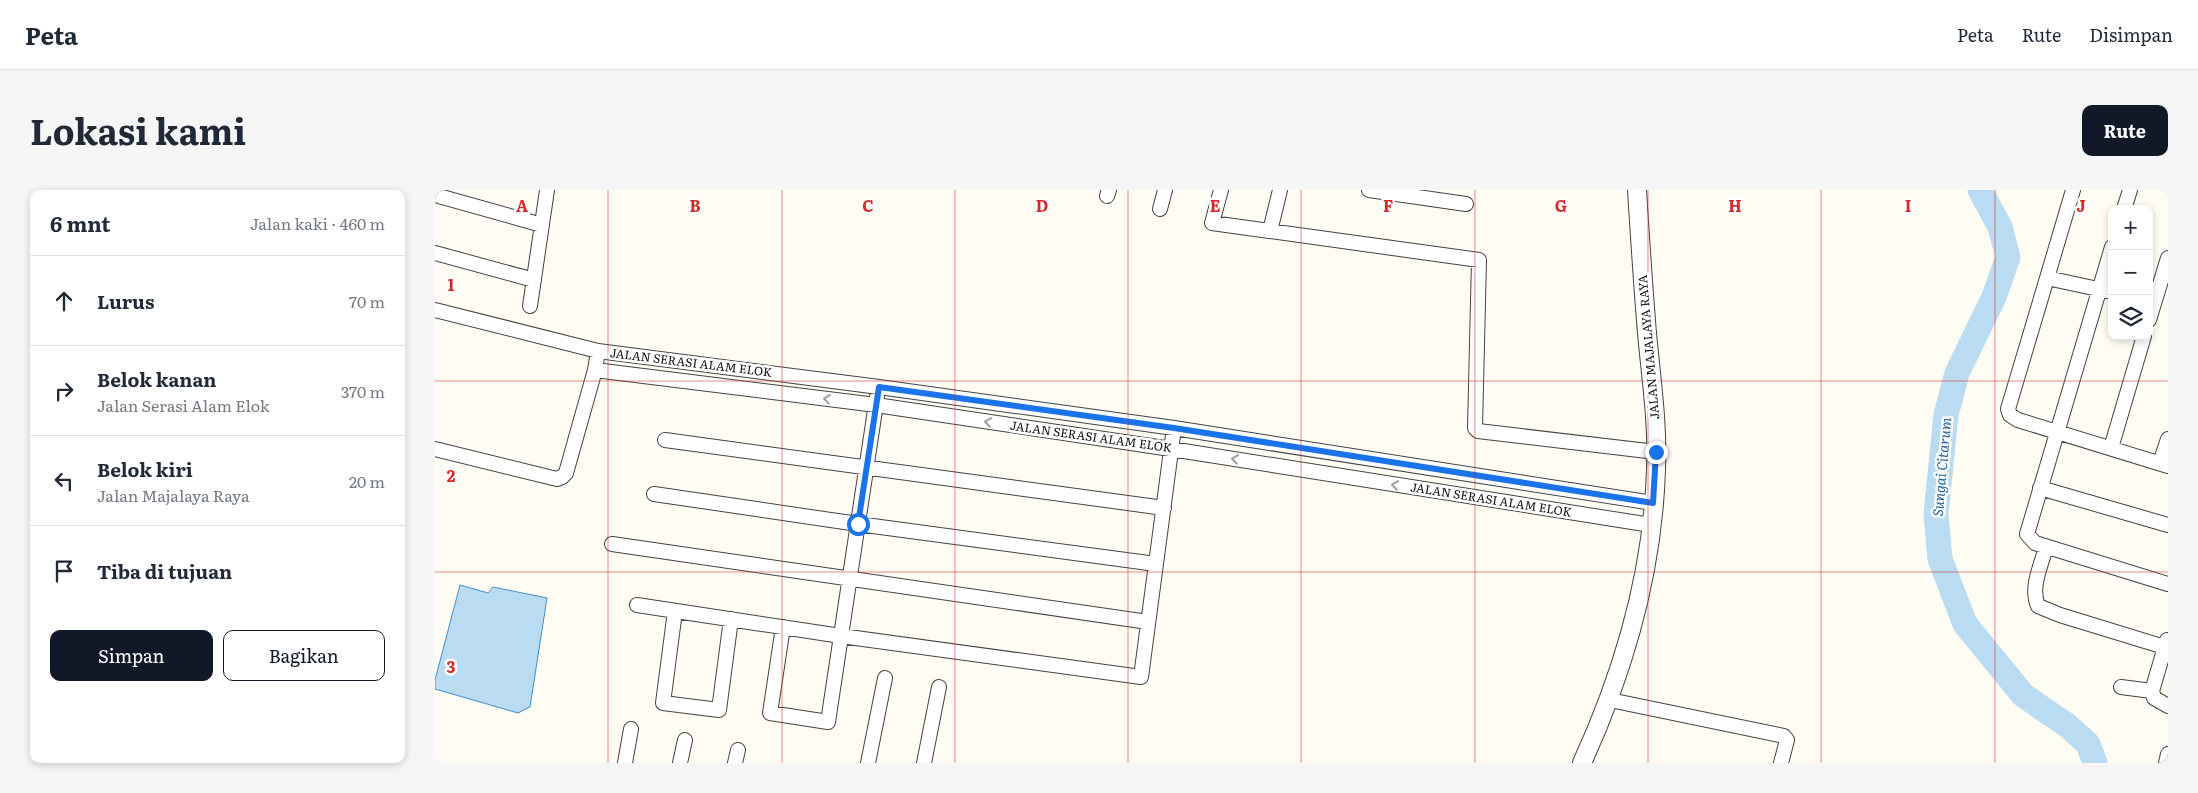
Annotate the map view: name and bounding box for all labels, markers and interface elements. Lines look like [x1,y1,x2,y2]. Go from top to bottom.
text: Peta [25,17,78,52]
text: Peta [1957,21,1994,48]
text: Rute [2022,21,2061,48]
text: Disimpan [2089,21,2173,48]
text: Lokasi kami [30,104,246,156]
button: Rute [2082,105,2168,156]
text: A [516,193,528,217]
text: B [689,193,701,217]
text: C [862,193,874,217]
text: D [1036,193,1048,217]
text: E [1210,193,1221,217]
text: F [1383,193,1393,217]
text: G [1555,193,1567,217]
text: H [1728,193,1742,217]
text: I [1905,193,1911,217]
text: J [2076,193,2086,217]
map controls [2108,205,2153,340]
button: + [2108,205,2153,250]
text: 6 mnt [50,207,110,238]
text: Jalan kaki · 460 m [250,211,385,235]
button: − [2108,250,2153,295]
text: 1 [448,272,455,296]
street label: JALAN MAJALAYA RAYA [1633,274,1663,420]
icon: ahead [50,287,78,315]
text: Lurus [97,287,154,315]
text: 70 m [349,289,385,313]
button: layers [2108,295,2153,340]
street label: JALAN SERASI ALAM ELOK [609,343,773,381]
text: Belok kanan [97,365,216,393]
icon: right [50,377,78,405]
text: 370 m [341,379,385,403]
text: Jalan Serasi Alam Elok [97,393,270,417]
one-way arrow [823,394,831,405]
street label: JALAN SERASI ALAM ELOK [1009,416,1173,456]
water label: Sungai Citarum [1927,416,1955,517]
one-way arrow [983,417,991,428]
route end [1645,441,1668,464]
text: Belok kiri [97,455,193,483]
one-way arrow [1231,455,1239,465]
text: 2 [447,463,456,487]
icon: left [50,467,78,495]
text: 20 m [349,469,385,493]
street label: JALAN SERASI ALAM ELOK [1409,477,1573,521]
one-way arrow [1391,480,1399,491]
text: Jalan Majalaya Raya [97,483,250,507]
route start [847,513,870,536]
icon: arrive [50,557,78,585]
text: Tiba di tujuan [97,557,232,585]
button: Simpan [50,630,213,681]
button: Bagikan [223,630,385,681]
text: 3 [447,654,456,678]

